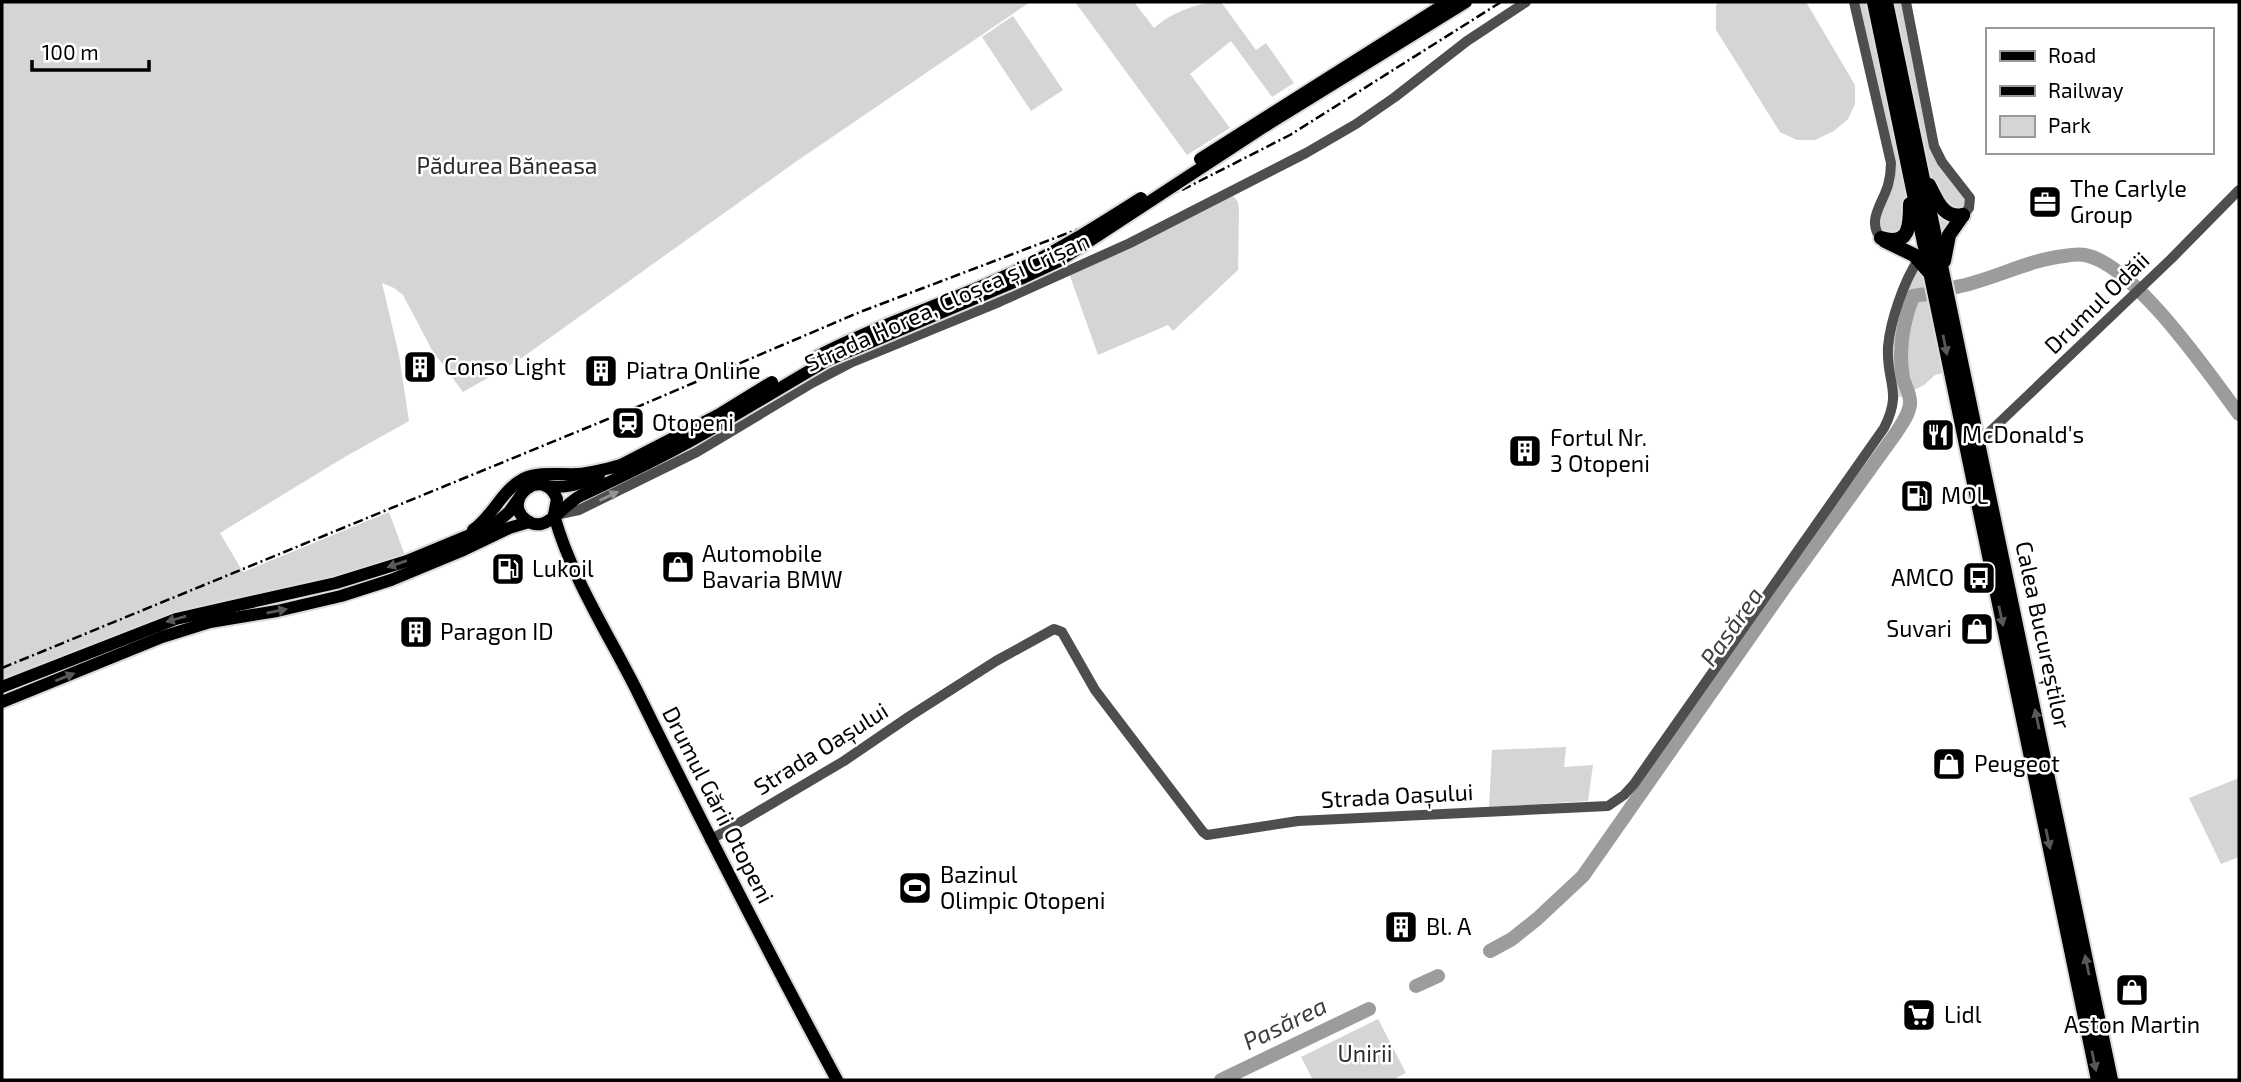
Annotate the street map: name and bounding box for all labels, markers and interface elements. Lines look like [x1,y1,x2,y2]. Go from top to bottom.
scale bar [32,28,149,72]
legend [1986,28,2213,154]
text: 100 m [42,39,99,64]
text: Road [2048,42,2096,67]
text: Railway [2048,77,2124,102]
text: Park [2048,112,2091,137]
park label: Pădurea Băneasa [417,151,597,179]
place label: The Carlyle Group [2070,174,2187,228]
office icon: The Carlyle Group [2026,183,2064,221]
street label: Strada Horea, Cloșca și Crișan [800,225,1094,379]
street label: Drumul Odăii [2038,245,2155,359]
one-way arrow [1939,334,1950,356]
building icon: Conso Light [401,348,439,386]
place label: Conso Light [444,352,566,380]
building icon: Piatra Online [582,352,620,390]
place label: Piatra Online [626,356,761,384]
station icon: Otopeni [609,404,647,442]
place label: Otopeni [652,408,734,436]
restaurant icon: McDonald's [1919,416,1957,454]
place label: McDonald's [1962,420,2084,448]
place label: Fortul Nr. 3 Otopeni [1550,423,1650,477]
building icon: Fortul Nr. 3 Otopeni [1506,432,1544,470]
fuel station icon: MOL [1898,477,1936,515]
place label: MOL [1941,481,1989,509]
one-way arrow [599,490,619,501]
street label: Calea Bucureștilor [2008,538,2078,732]
place label: Automobile Bavaria BMW [702,539,843,593]
shop icon: Automobile Bavaria BMW [659,548,697,586]
fuel station icon: Lukoil [489,550,527,588]
place label: Lukoil [532,554,594,582]
one-way arrow [386,559,407,570]
bus stop icon: AMCO [1960,559,1998,597]
place label: AMCO [1891,563,1954,591]
water label: Pasărea [1693,581,1768,671]
one-way arrow [266,605,288,616]
one-way arrow [1996,605,2007,627]
shop icon: Suvari [1958,610,1996,648]
building icon: Paragon ID [397,613,435,651]
one-way arrow [165,614,186,624]
place label: Suvari [1886,614,1952,642]
place label: Paragon ID [440,617,554,645]
one-way arrow [55,671,76,682]
street label: Strada Oașului [748,696,894,802]
street label: Drumul Gării Otopeni [657,702,781,908]
one-way arrow [2031,708,2042,730]
shop icon: Peugeot [1930,745,1968,783]
place label: Peugeot [1974,749,2060,777]
street label: Strada Oașului [1320,777,1474,815]
one-way arrow [2042,828,2053,850]
place label: Bazinul Olimpic Otopeni [940,860,1105,914]
sports icon: Bazinul Olimpic Otopeni [896,869,934,907]
building icon: Bl. A [1382,908,1420,946]
place label: Bl. A [1426,912,1472,940]
one-way arrow [2082,954,2093,976]
shop icon: Aston Martin [2113,971,2151,1009]
water label: Pasărea [1238,990,1331,1055]
supermarket icon: Lidl [1900,996,1938,1034]
place label: Lidl [1944,1000,1982,1028]
place label: Aston Martin [2064,1010,2200,1038]
park label: Unirii [1337,1039,1393,1067]
one-way arrow [2089,1050,2100,1072]

